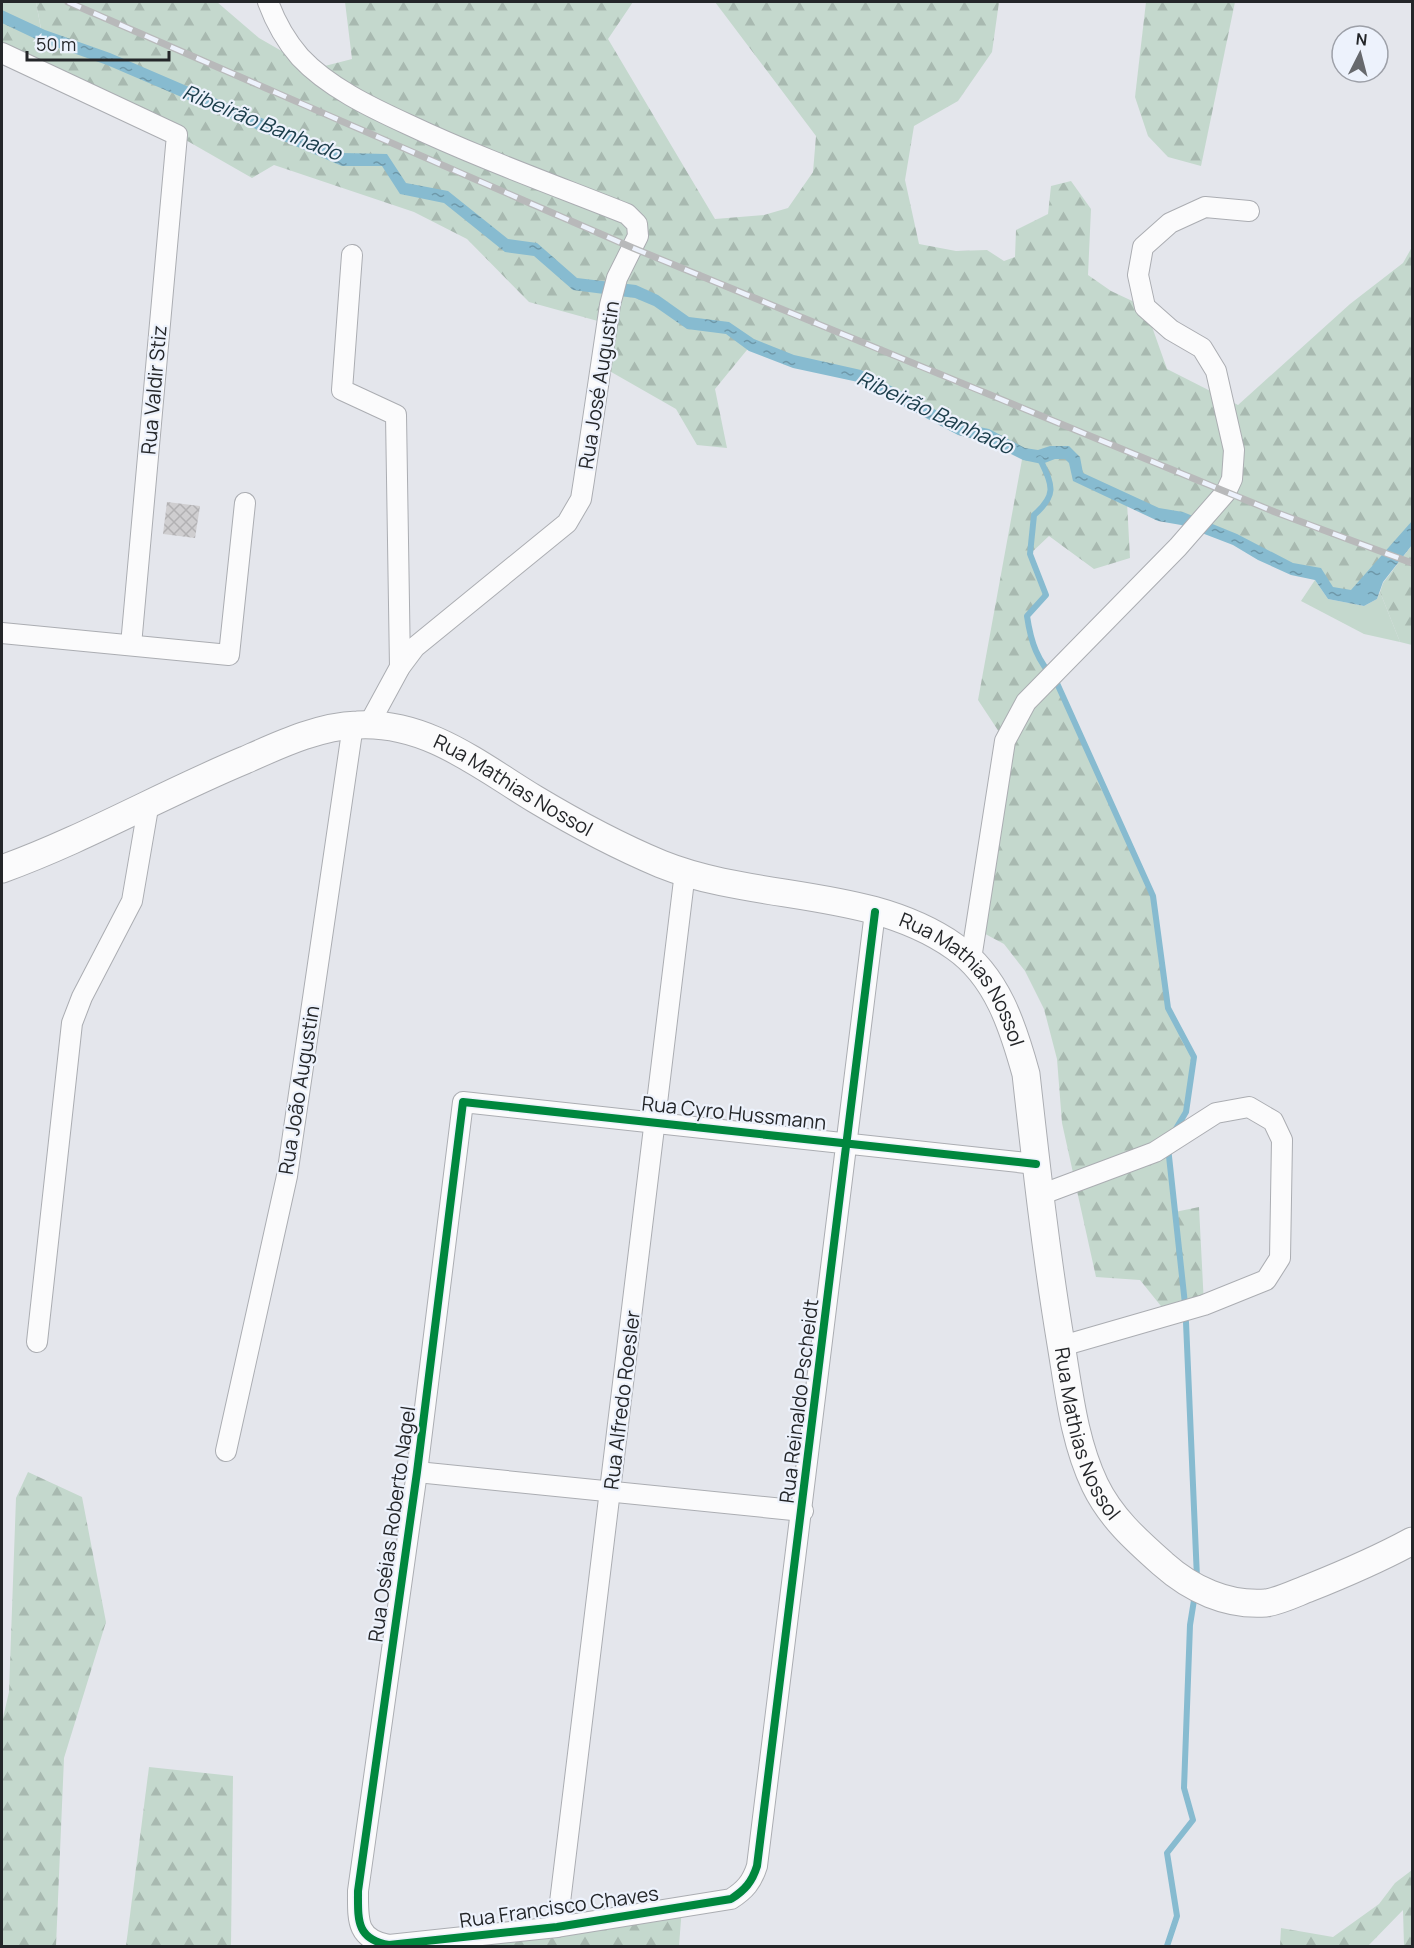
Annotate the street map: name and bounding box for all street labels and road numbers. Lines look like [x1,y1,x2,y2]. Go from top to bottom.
street label: Rua José Augustin [572,299,625,471]
street label: Rua Valdir Stiz [134,324,173,456]
street label: Rua Mathias Nossol [429,727,598,842]
street label: Rua Mathias Nossol [896,906,1031,1050]
street label: Rua João Augustin [272,1003,325,1176]
street label: Rua Cyro Hussmann [640,1089,828,1136]
street label: Rua Reinaldo Pscheidt [773,1297,824,1505]
street label: Rua Alfredo Roesler [597,1309,646,1491]
street label: Rua Mathias Nossol [1049,1345,1127,1525]
street label: Rua Oséias Roberto Nagel [362,1404,421,1644]
street label: Rua Francisco Chaves [458,1879,660,1934]

